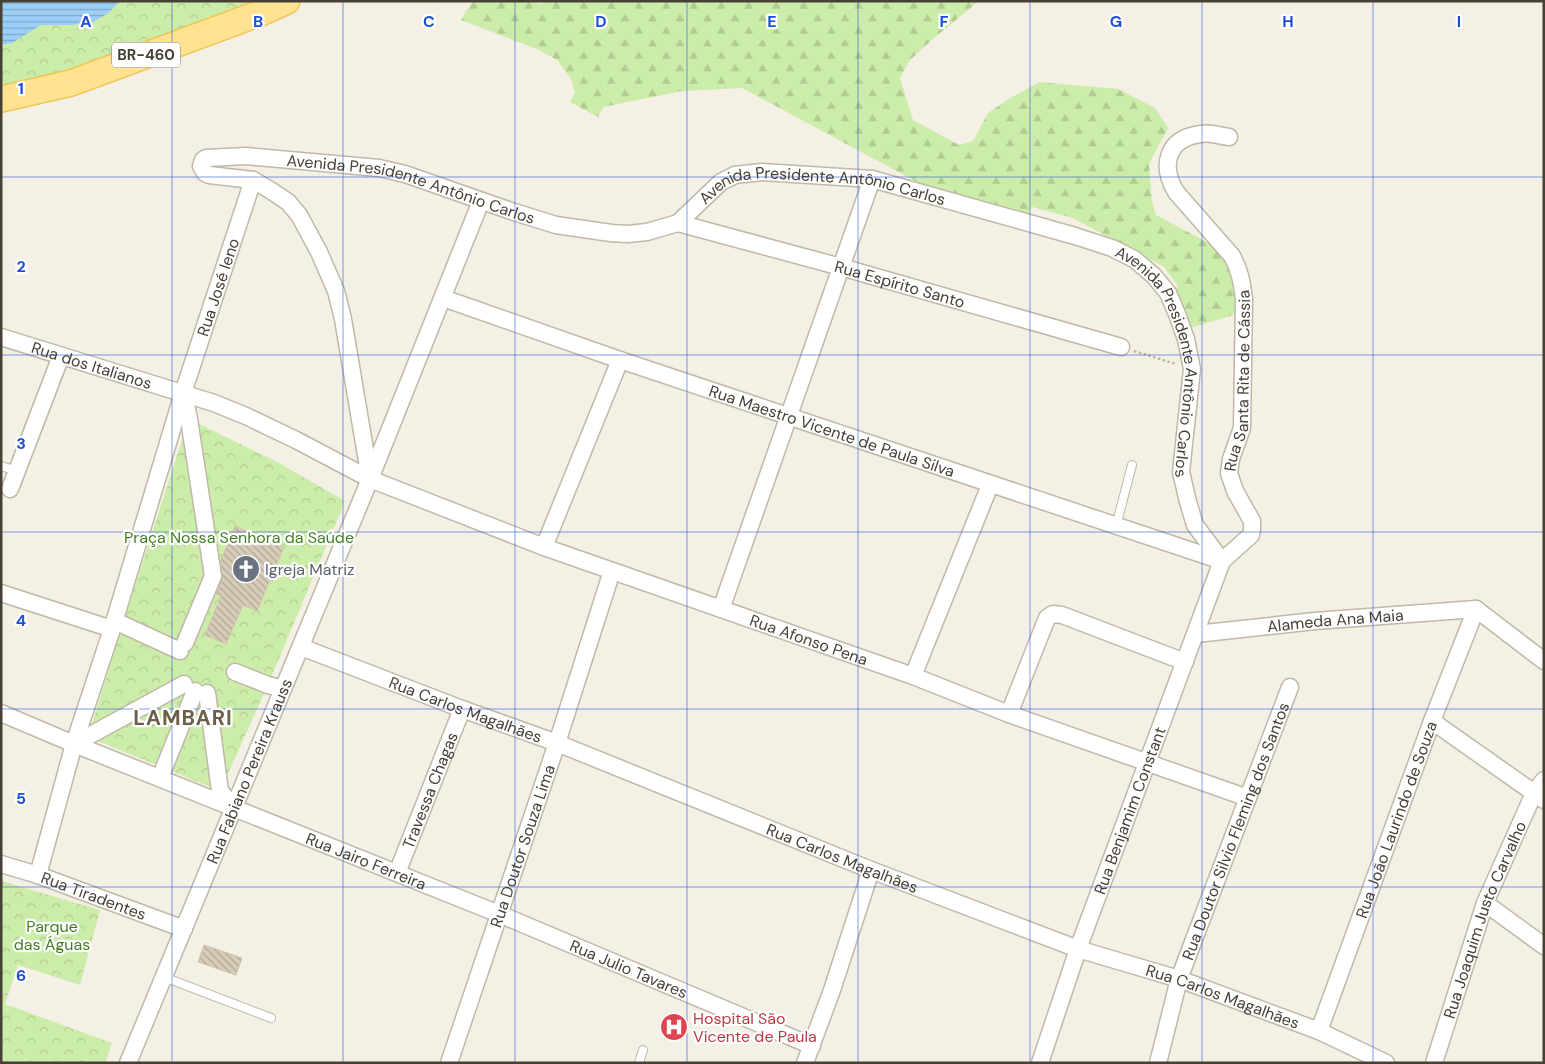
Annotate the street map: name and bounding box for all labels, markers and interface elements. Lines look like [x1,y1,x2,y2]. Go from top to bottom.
text: A [80,11,92,32]
text: B [253,11,263,32]
text: C [423,11,435,32]
text: D [595,11,607,32]
text: E [767,11,777,32]
text: F [940,11,949,32]
text: G [1110,11,1122,32]
text: H [1282,11,1294,32]
text: I [1457,11,1461,32]
road number: BR-460 [112,42,180,68]
text: 1 [18,78,24,99]
street label: Avenida Presidente Antônio Carlos [286,149,538,228]
text: Avenida Presidente Antônio Carlos [694,161,948,210]
street label: Avenida Presidente Antônio Carlos [696,192,952,216]
street label: Rua José Ieno [192,235,244,339]
street label: Avenida Presidente Antônio Carlos [1112,241,1203,479]
street label: Rua Espírito Santo [832,255,967,312]
text: 2 [16,256,26,277]
street label: Rua Santa Rita de Cássia [1219,289,1255,473]
street label: Rua dos Italianos [29,337,155,394]
street label: Rua Maestro Vicente de Paula Silva [706,380,958,482]
text: 3 [16,433,26,454]
park label: Praça Nossa Senhora da Saúde [124,527,354,548]
church icon: Igreja Matriz [231,554,261,584]
place label: Igreja Matriz [265,559,355,580]
street label: Alameda Ana Maia [1266,604,1404,637]
street label: Rua Afonso Pena [747,609,871,670]
text: 4 [16,610,26,631]
street label: Rua Carlos Magalhães [386,671,545,747]
street label: Rua Fabiano Pereira Krauss [201,675,297,867]
street label: Rua Doutor Silvio Fleming dos Santos [1177,699,1294,963]
district label: LAMBARI [133,704,233,732]
street label: Rua João Laurindo de Souza [1351,718,1442,921]
street label: Rua Benjamim Constant [1089,724,1170,897]
street label: Travessa Chagas [397,729,462,852]
street label: Rua Doutor Souza Lima [485,762,559,930]
text: 5 [16,788,26,809]
street label: Rua Carlos Magalhães [763,818,921,898]
street label: Rua Joaquim Justo Carvalho [1438,818,1531,1021]
street label: Rua Jairo Ferreira [303,827,430,894]
street label: Rua Tiradentes [38,867,149,925]
park label: Parque das Águas [14,916,90,955]
street label: Rua Julio Tavares [567,935,691,1003]
street label: Rua Carlos Magalhães [1144,959,1302,1033]
text: 6 [16,965,26,986]
place label: Hospital São Vicente de Paula [693,1008,817,1047]
hospital icon: Hospital São Vicente de Paula [659,1012,689,1042]

